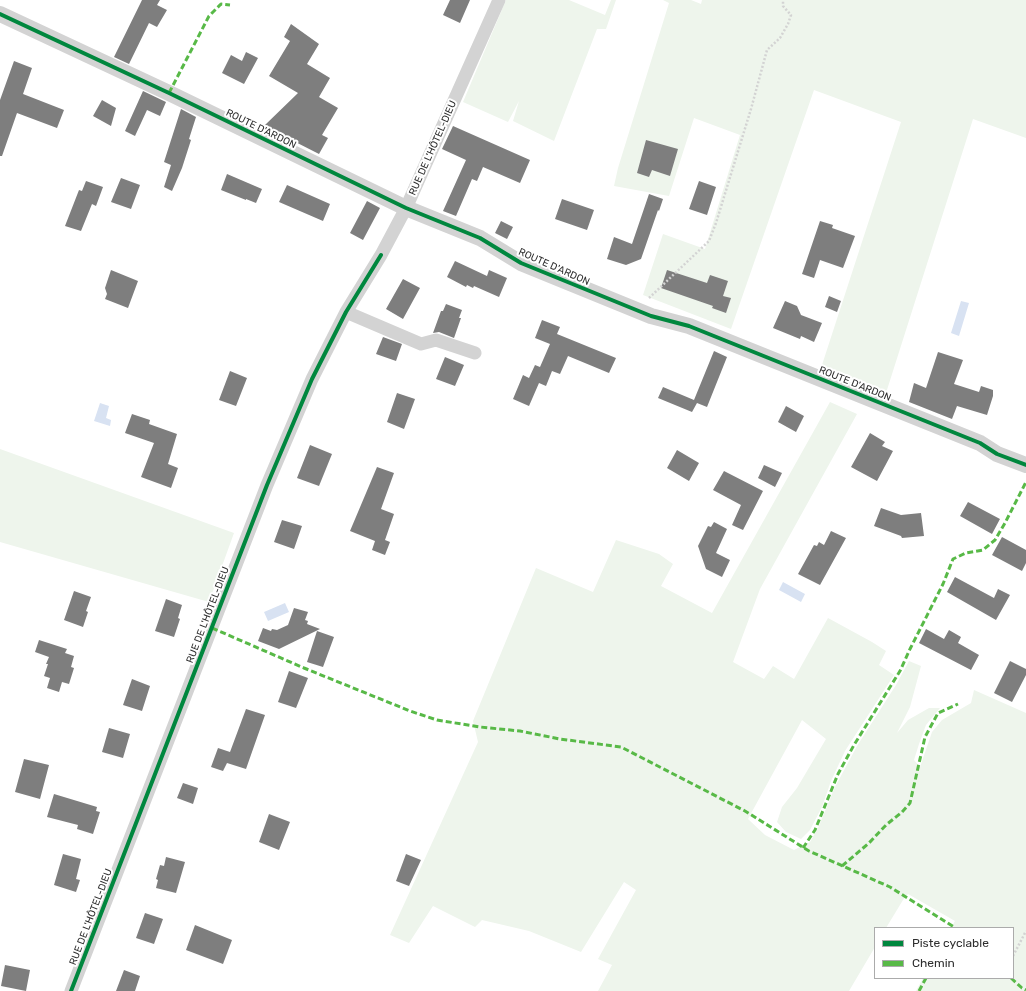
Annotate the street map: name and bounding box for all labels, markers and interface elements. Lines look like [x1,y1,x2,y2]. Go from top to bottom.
street label: RUE DE L'HÔTEL-DIEU [407,99,459,197]
street label: ROUTE D'ARDON [224,107,298,151]
street label: ROUTE D'ARDON [516,246,592,288]
street label: ROUTE D'ARDON [817,364,893,404]
street label: RUE DE L'HÔTEL-DIEU [184,565,232,665]
street label: RUE DE L'HÔTEL-DIEU [67,867,115,967]
legend [874,927,1014,979]
text: Piste cyclable [912,936,989,950]
text: Chemin [912,956,955,970]

